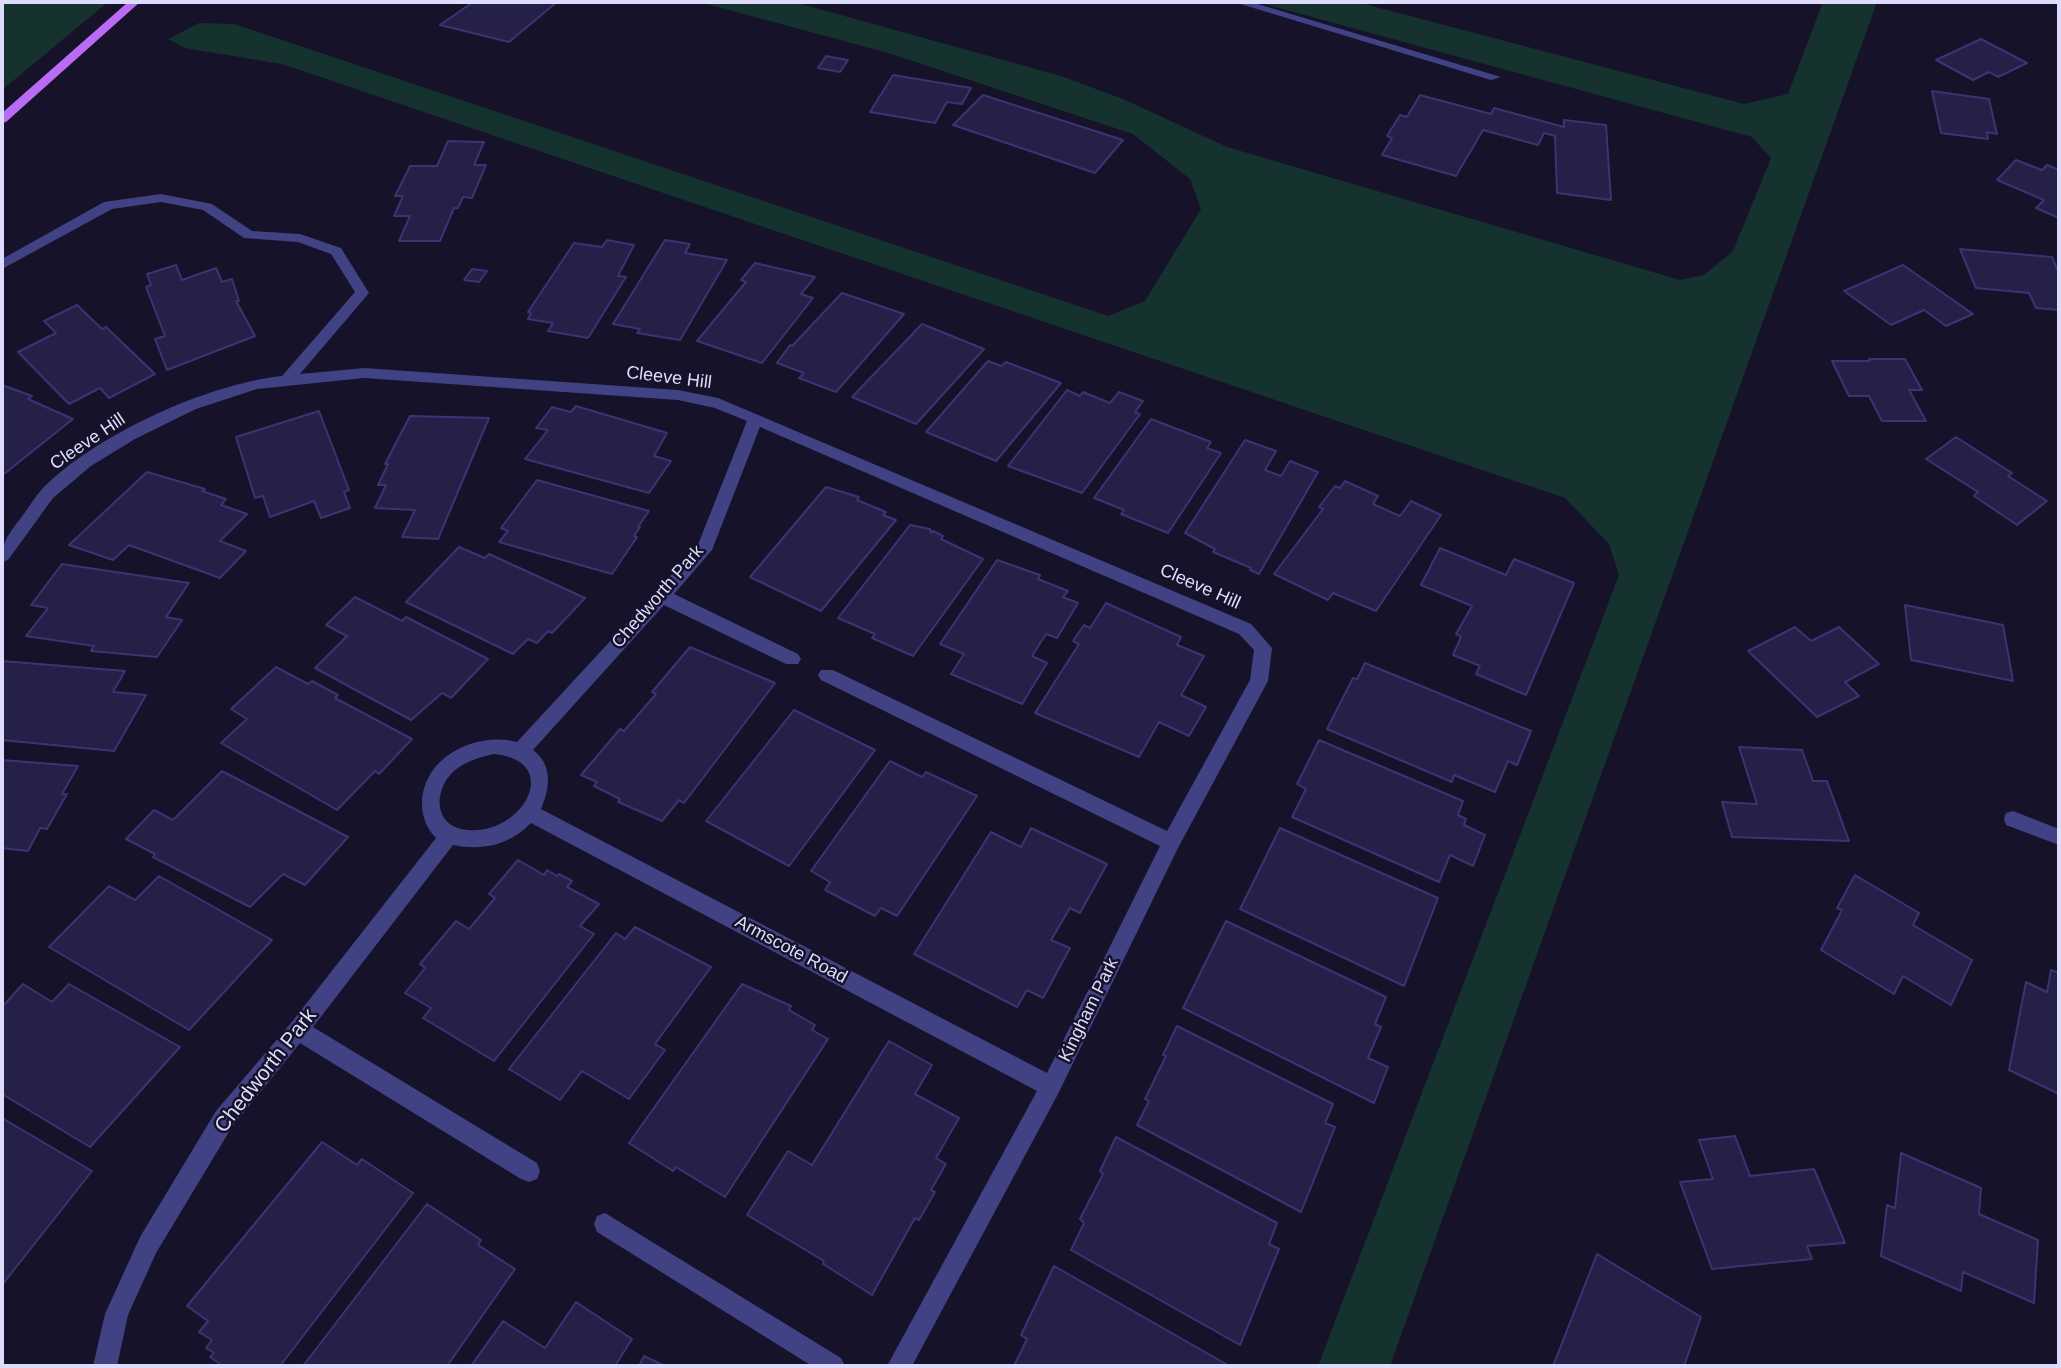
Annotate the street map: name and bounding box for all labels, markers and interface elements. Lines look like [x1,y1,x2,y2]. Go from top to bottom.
street label: Cleeve Hill [625,362,713,394]
street label: Cleeve Hill [46,409,130,475]
street label: Chedworth Park [608,541,708,653]
street label: Cleeve Hill [1156,560,1244,614]
street label: Armscote Road [731,911,851,989]
street label: Kingham Park [1055,954,1123,1066]
street label: Chedworth Park [210,1004,322,1138]

